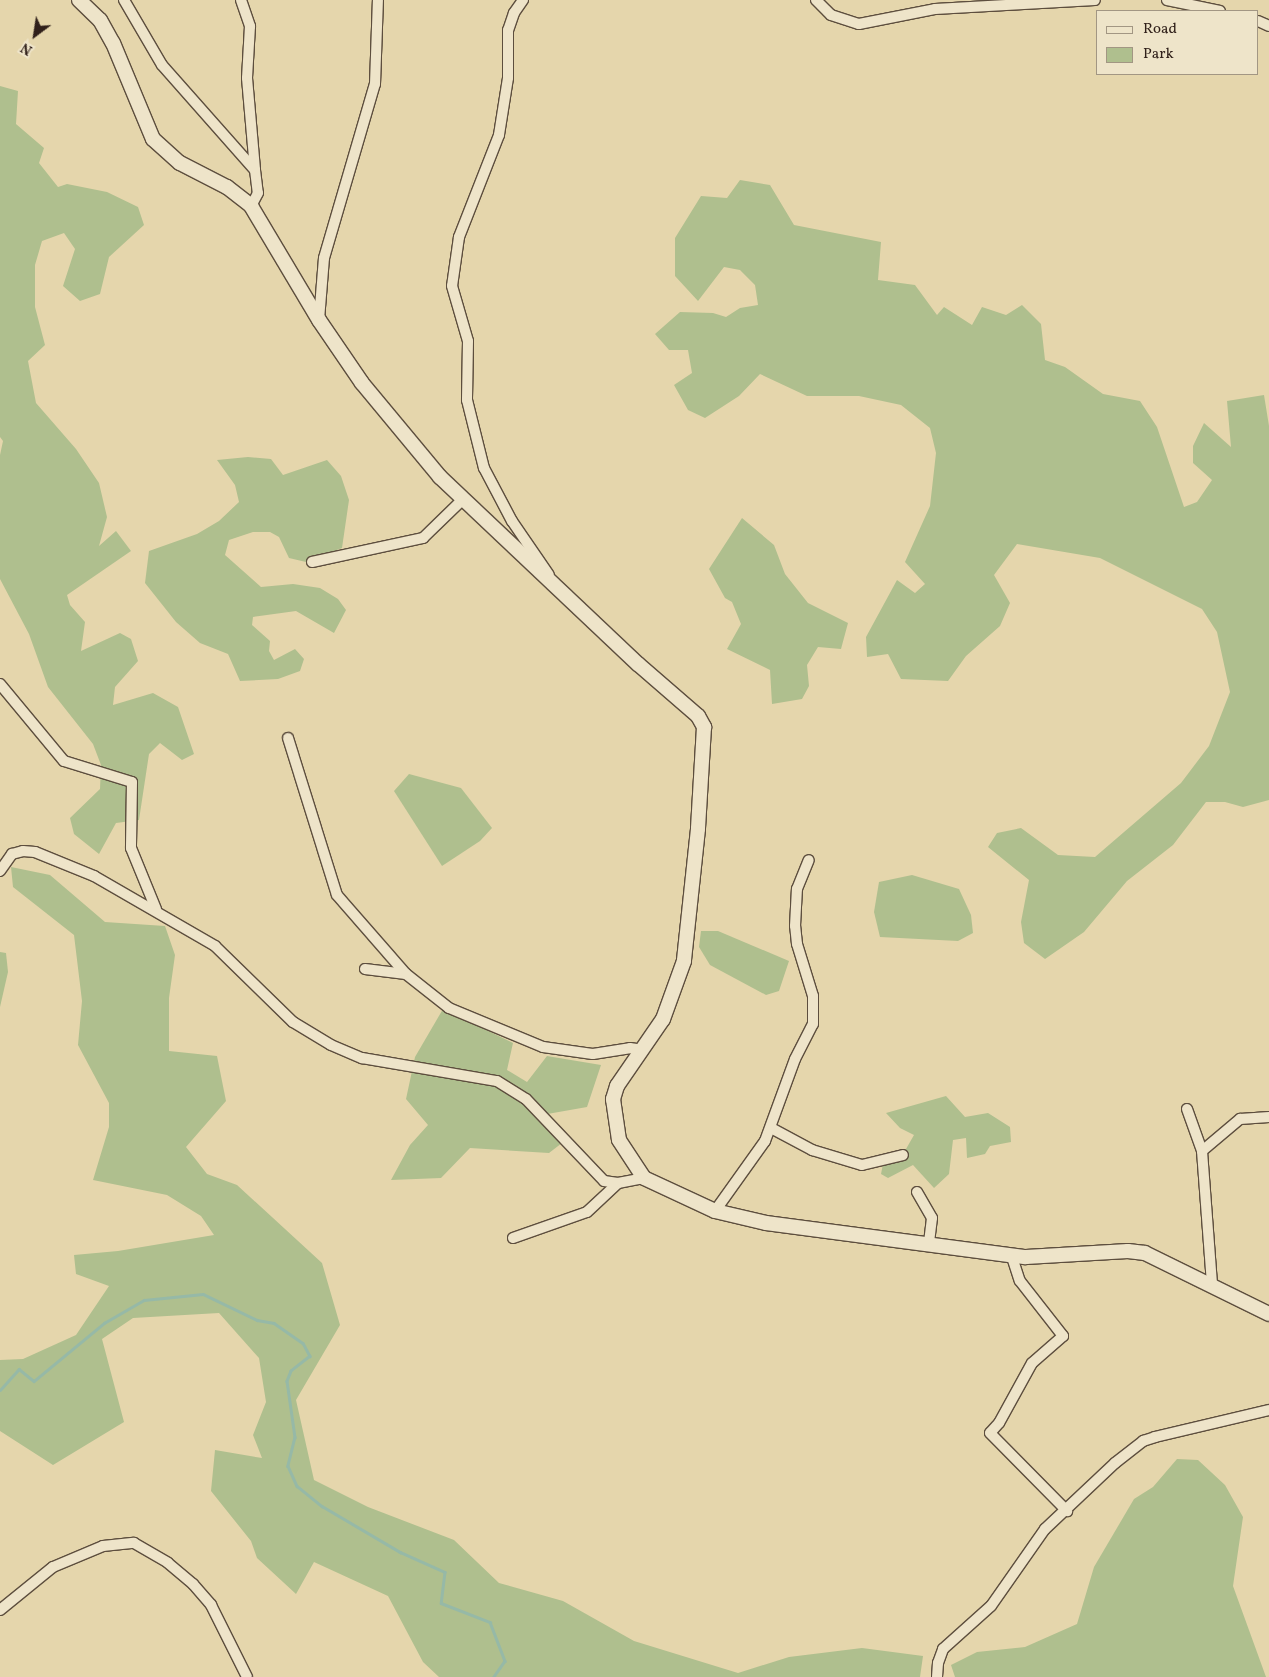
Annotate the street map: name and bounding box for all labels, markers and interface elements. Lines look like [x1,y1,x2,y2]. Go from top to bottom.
north arrow [10,10,60,60]
legend [1096,10,1259,75]
text: Road [1143,19,1177,40]
text: N [18,38,36,59]
text: Park [1143,44,1174,65]

